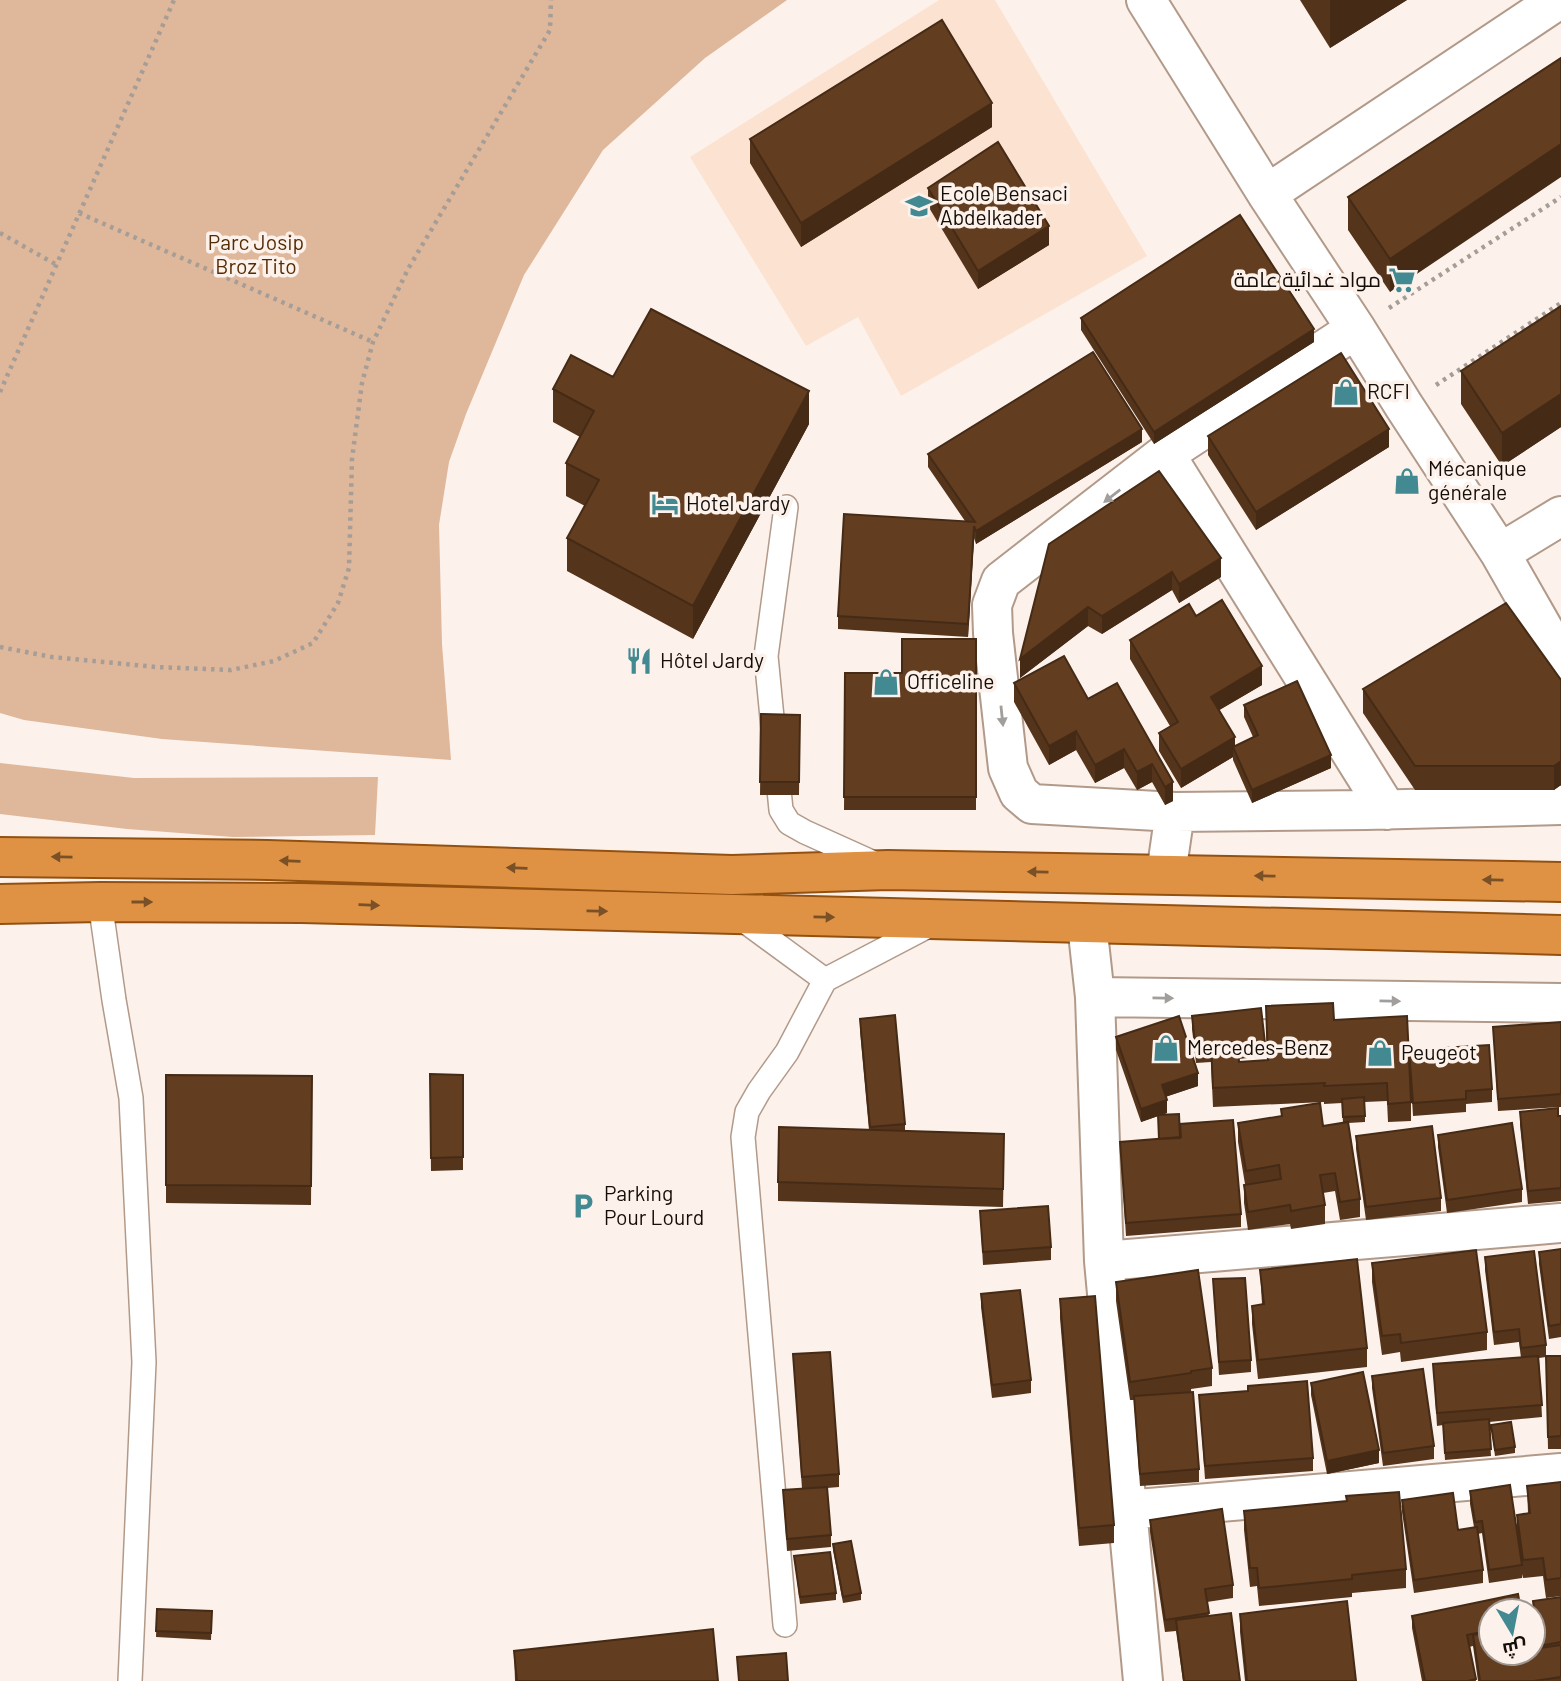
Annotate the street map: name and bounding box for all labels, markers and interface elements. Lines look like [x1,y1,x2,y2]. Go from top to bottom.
place label: Ecole Bensaci Abdelkader [940,180,1068,229]
school or university icon: Ecole Bensaci Abdelkader [904,191,934,221]
park label: Parc Josip Broz Tito [208,229,304,278]
supermarket icon: مواد غدائية عامة [1387,265,1417,295]
place label: مواد غدائية عامة [1234,266,1381,292]
shop icon: RCFI [1331,377,1361,407]
place label: RCFI [1367,378,1410,403]
place label: Mécanique générale [1428,455,1527,504]
shop icon: Mécanique générale [1392,466,1422,496]
one-way arrow [1103,488,1121,503]
hotel icon: Hotel Jardy [650,489,680,519]
place label: Hotel Jardy [686,490,790,515]
restaurant icon: Hôtel Jardy [624,646,654,676]
place label: Hôtel Jardy [660,647,764,672]
shop icon: Officeline [871,667,901,697]
place label: Officeline [907,668,994,693]
one-way arrow [997,705,1008,727]
one-way arrow [51,852,73,863]
one-way arrow [279,855,301,867]
one-way arrow [506,863,528,874]
one-way arrow [1027,866,1049,878]
one-way arrow [1254,870,1276,882]
one-way arrow [1482,875,1504,886]
one-way arrow [131,896,153,908]
one-way arrow [358,900,380,911]
one-way arrow [586,905,608,917]
one-way arrow [813,911,835,923]
one-way arrow [1152,992,1174,1004]
one-way arrow [1379,995,1401,1007]
shop icon: Mercedes-Benz [1151,1033,1181,1063]
place label: Mercedes-Benz [1187,1034,1329,1059]
shop icon: Peugeot [1365,1038,1395,1068]
place label: Peugeot [1401,1039,1477,1064]
place label: Parking Pour Lourd [604,1180,704,1229]
parking icon: Parking Pour Lourd [568,1191,598,1221]
north arrow [1477,1597,1547,1667]
text: ش [1501,1635,1529,1663]

